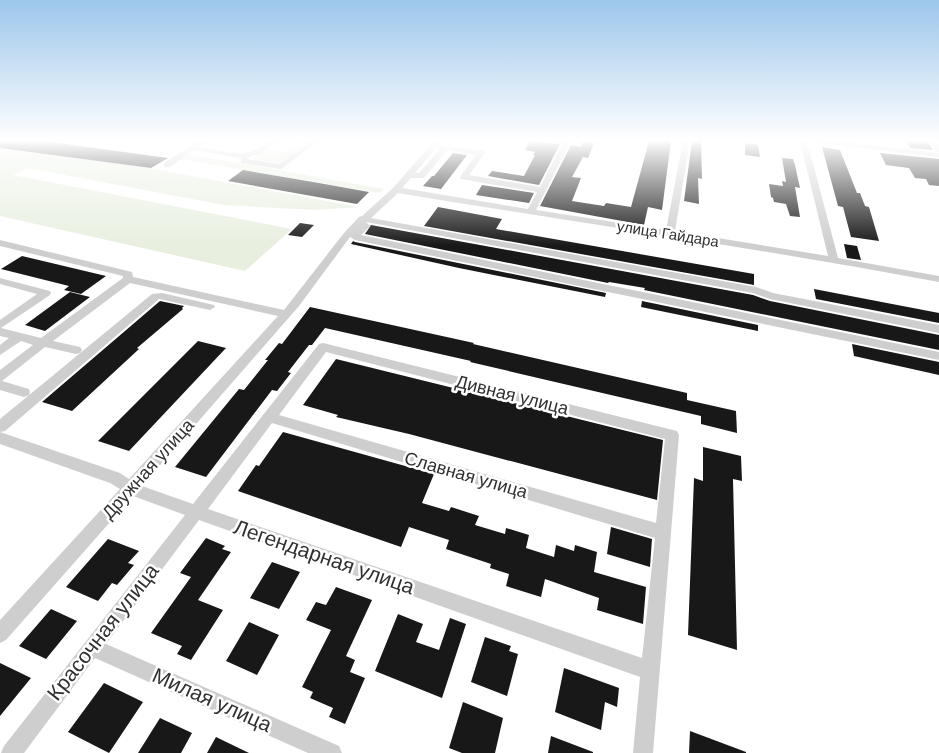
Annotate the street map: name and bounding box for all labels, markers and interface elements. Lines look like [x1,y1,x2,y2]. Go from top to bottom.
street label: улица Гайдара [616,216,721,252]
street label: Дивная улица [453,369,572,421]
street label: Дружная улица [97,413,200,524]
street label: Славная улица [402,446,531,504]
street label: Легендарная улица [230,513,418,601]
street label: Красочная улица [41,558,165,706]
street label: Милая улица [148,661,276,739]

